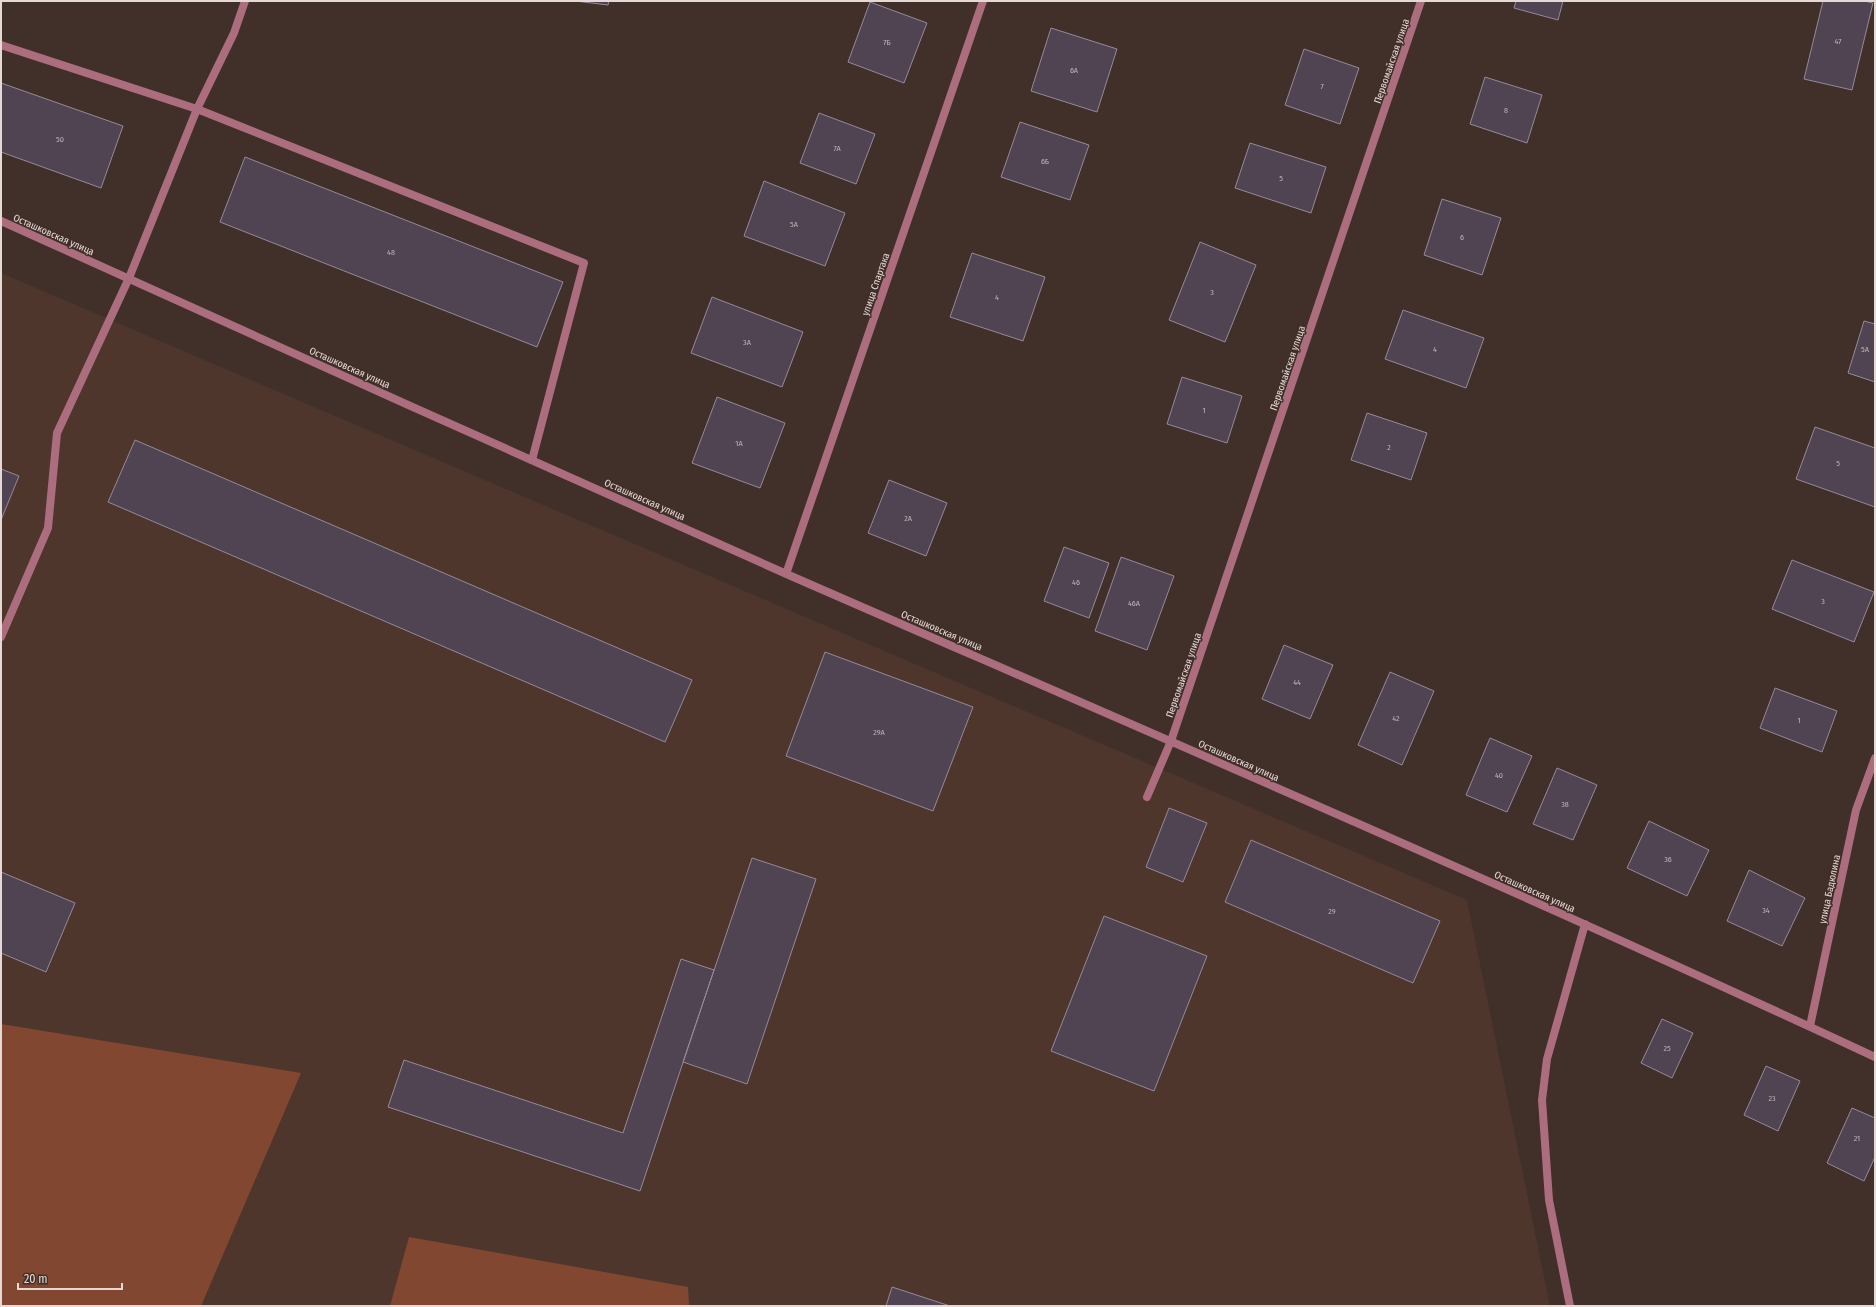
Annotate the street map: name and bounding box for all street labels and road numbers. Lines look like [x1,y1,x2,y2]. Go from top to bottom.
street label: Первомайская улица [1372,17,1412,105]
street label: Осташковская улица [11,212,96,258]
street label: улица Спартака [860,251,892,317]
street label: Первомайская улица [1268,324,1308,412]
street label: Осташковская улица [307,345,392,391]
street label: Осташковская улица [602,477,687,523]
street label: Осташковская улица [899,608,984,654]
street label: Первомайская улица [1164,631,1204,719]
street label: Осташковская улица [1196,738,1281,784]
street label: улица Бадюлина [1817,853,1843,925]
street label: Осташковская улица [1492,869,1577,915]

